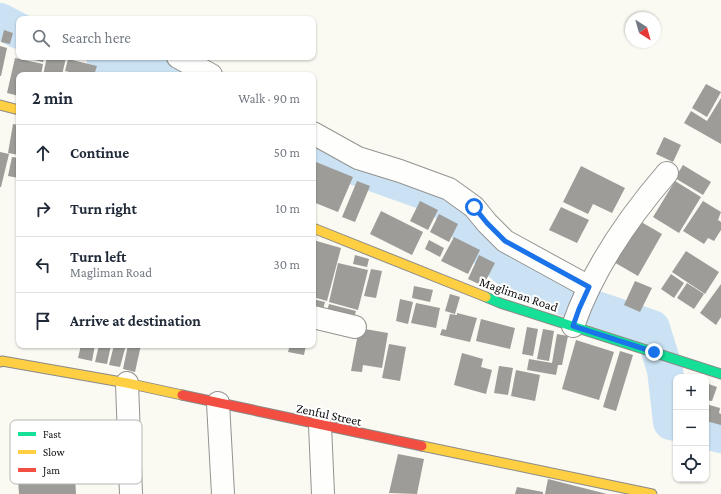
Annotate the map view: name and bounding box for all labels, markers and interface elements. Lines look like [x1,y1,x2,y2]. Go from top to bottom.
north arrow [625,12,661,48]
search box [16,16,316,60]
icon: search [30,27,52,49]
text: Search here [62,30,131,46]
text: 2 min [32,89,73,108]
text: Walk · 90 m [238,91,300,106]
icon: ahead [32,142,54,164]
text: Continue [70,145,129,161]
text: 50 m [274,145,300,160]
icon: right [32,198,54,220]
route start [465,198,483,216]
text: Turn right [70,201,137,217]
text: 10 m [275,201,300,216]
text: Turn left [70,249,126,265]
icon: left [32,254,54,276]
text: 30 m [274,257,300,272]
text: Magliman Road [70,265,152,280]
street label: Magliman Road [478,274,560,315]
icon: arrive [32,310,54,332]
text: Arrive at destination [70,313,201,329]
route end [645,343,663,361]
map controls [673,374,709,482]
button: + [673,374,709,410]
street label: Zenful Street [295,400,364,429]
button: − [673,410,709,446]
legend [10,420,142,484]
text: Fast [43,428,62,440]
text: Slow [43,446,65,458]
button: locate [673,446,709,482]
text: Jam [42,464,60,477]

